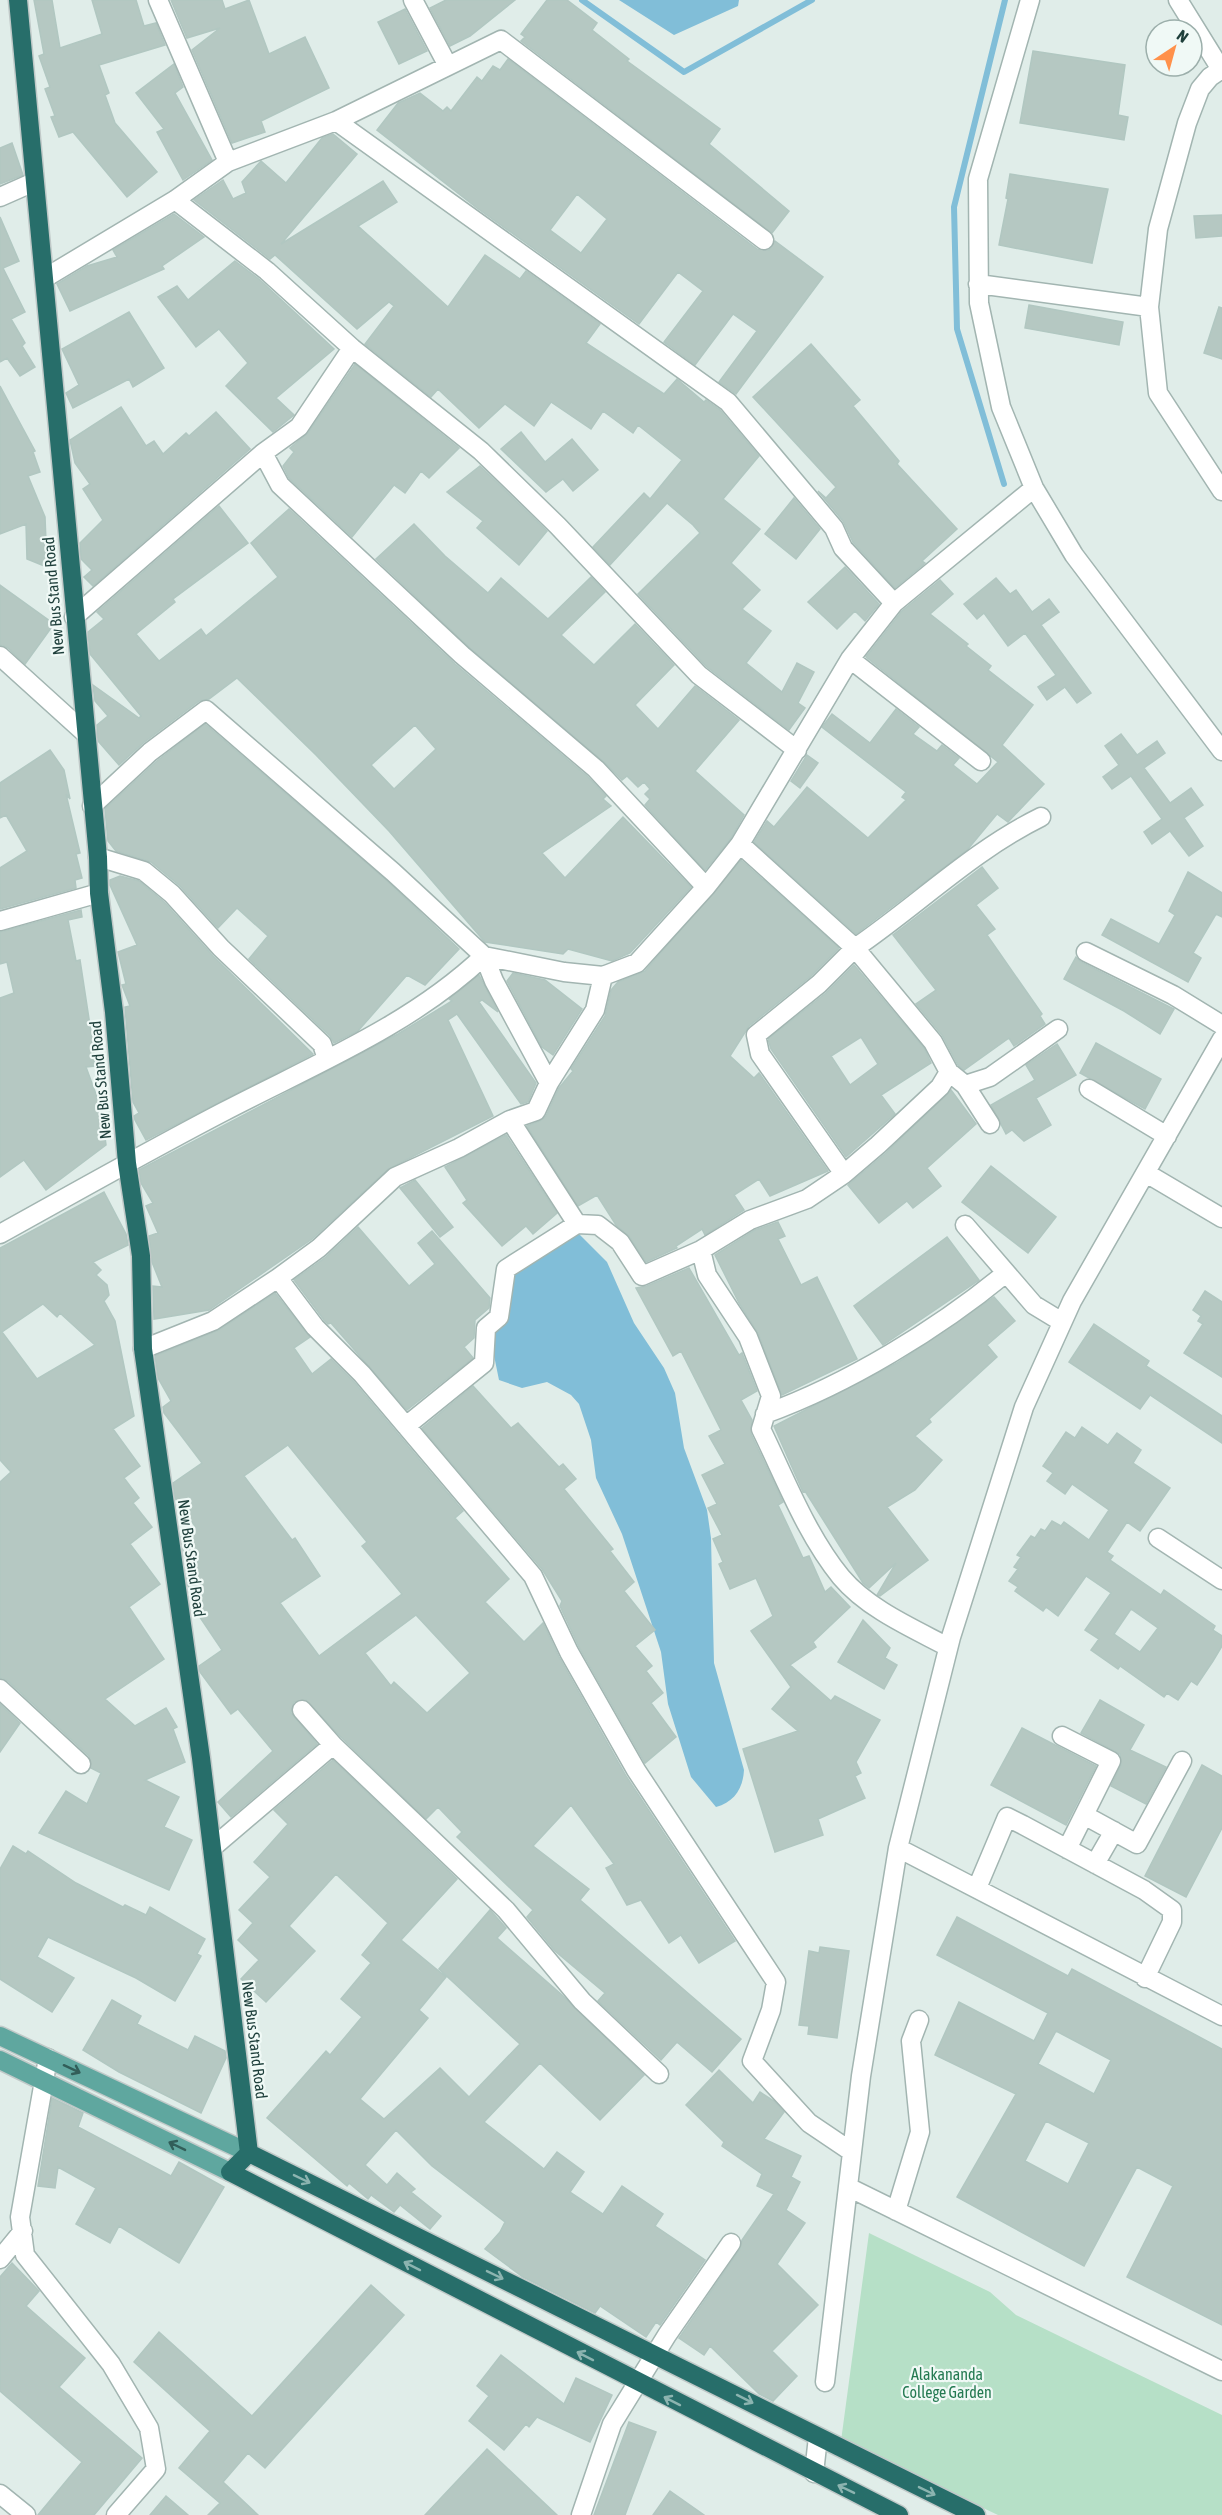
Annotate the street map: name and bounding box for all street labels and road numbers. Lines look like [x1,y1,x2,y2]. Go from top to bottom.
street label: New Bus Stand Road [39,536,67,656]
street label: New Bus Stand Road [86,1020,114,1140]
street label: New Bus Stand Road [175,1498,209,1618]
street label: New Bus Stand Road [239,1980,271,2100]

